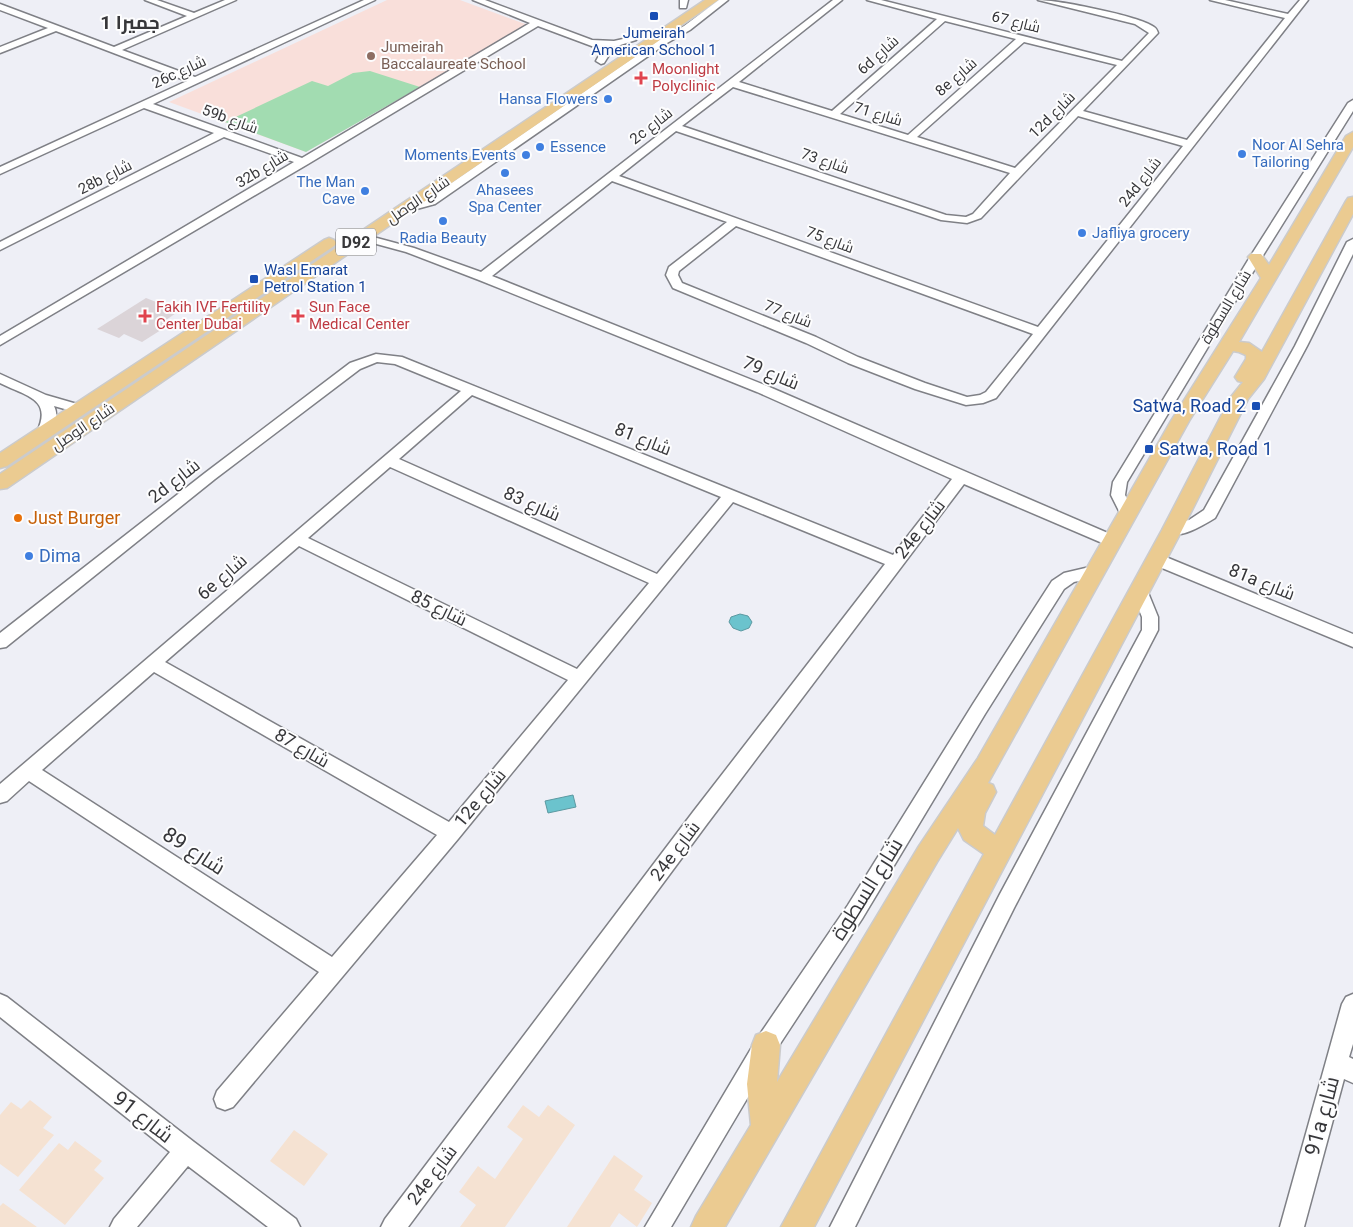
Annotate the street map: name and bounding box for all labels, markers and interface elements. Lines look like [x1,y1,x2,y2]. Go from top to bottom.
street label: شارع 67 [989,7,1042,39]
marker: Jumeirah American School 1 [648,10,660,22]
district label: جميرا 1 [100,11,160,34]
place label: Jumeirah American School 1 [591,24,717,59]
street label: 6d شارع [854,32,904,80]
place label: Jumeirah Baccalaureate School [381,38,526,73]
marker: Jumeirah Baccalaureate School [365,50,377,62]
street label: 26c شارع [149,52,210,94]
street label: 8e شارع [932,54,982,101]
place label: Moonlight Polyclinic [652,60,719,95]
marker: Moonlight Polyclinic [634,71,648,85]
street label: 12d شارع [1025,88,1080,143]
place label: Hansa Flowers [499,90,598,108]
marker: Hansa Flowers [602,93,614,105]
street label: شارع 71 [851,98,904,132]
street label: 59b شارع [199,101,260,139]
street label: 2c شارع [626,104,677,150]
place label: Noor Al Sehra Tailoring [1252,136,1344,171]
place label: Essence [550,138,606,156]
marker: Essence [534,141,546,153]
street label: شارع 73 [798,144,851,179]
street label: 32b شارع [232,146,293,193]
place label: Moments Events [404,146,516,164]
marker: Noor Al Sehra Tailoring [1236,148,1248,160]
marker: Moments Events [520,149,532,161]
street label: 24d شارع [1115,154,1167,212]
street label: 28b شارع [75,156,136,200]
marker: Ahasees Spa Center [499,167,511,179]
street label: شارع الوصل [383,172,454,229]
place label: The Man Cave [297,173,355,208]
place label: Ahasees Spa Center [468,181,542,216]
marker: The Man Cave [359,185,371,197]
marker: Radia Beauty [437,215,449,227]
street label: شارع 75 [803,223,856,259]
place label: Jafliya grocery [1092,224,1190,242]
marker: Jafliya grocery [1076,227,1088,239]
road number: D92 [336,228,376,256]
place label: Radia Beauty [399,229,487,247]
place label: Wasl Emarat Petrol Station 1 [264,261,367,296]
street label: شارع السطوة [1197,267,1257,348]
marker: Wasl Emarat Petrol Station 1 [248,273,260,285]
street label: شارع 77 [761,296,814,333]
place label: Fakih IVF Fertility Center Dubai [156,298,270,333]
place label: Sun Face Medical Center [309,298,409,333]
marker: Fakih IVF Fertility Center Dubai [138,309,152,323]
marker: Sun Face Medical Center [291,309,305,323]
street label: شارع 79 [739,351,803,396]
place label: Satwa, Road 2 [1132,395,1246,416]
street label: شارع الوصل [48,399,119,456]
marker: Satwa, Road 2 [1250,400,1262,412]
street label: شارع 81 [611,418,675,461]
place label: Satwa, Road 1 [1159,438,1273,459]
marker: Satwa, Road 1 [1143,443,1155,455]
street label: 2d شارع [144,454,205,509]
street label: شارع 83 [500,482,564,527]
street label: 24e شارع [890,495,951,564]
place label: Just Burger [28,507,120,528]
marker: Just Burger [12,512,24,524]
place label: Dima [39,545,81,566]
street label: 6e شارع [193,549,252,605]
marker: Dima [23,550,35,562]
street label: 81a شارع [1225,559,1298,606]
street label: شارع 85 [407,585,471,632]
street label: شارع 87 [270,724,333,773]
street label: 12e شارع [449,764,511,832]
street label: 24e شارع [645,817,705,886]
street label: شارع 89 [157,822,230,882]
street label: شارع السطوة [826,834,909,945]
street label: 91a شارع [1300,1074,1346,1159]
street label: شارع 91 [107,1086,178,1149]
street label: 24e شارع [402,1141,462,1210]

